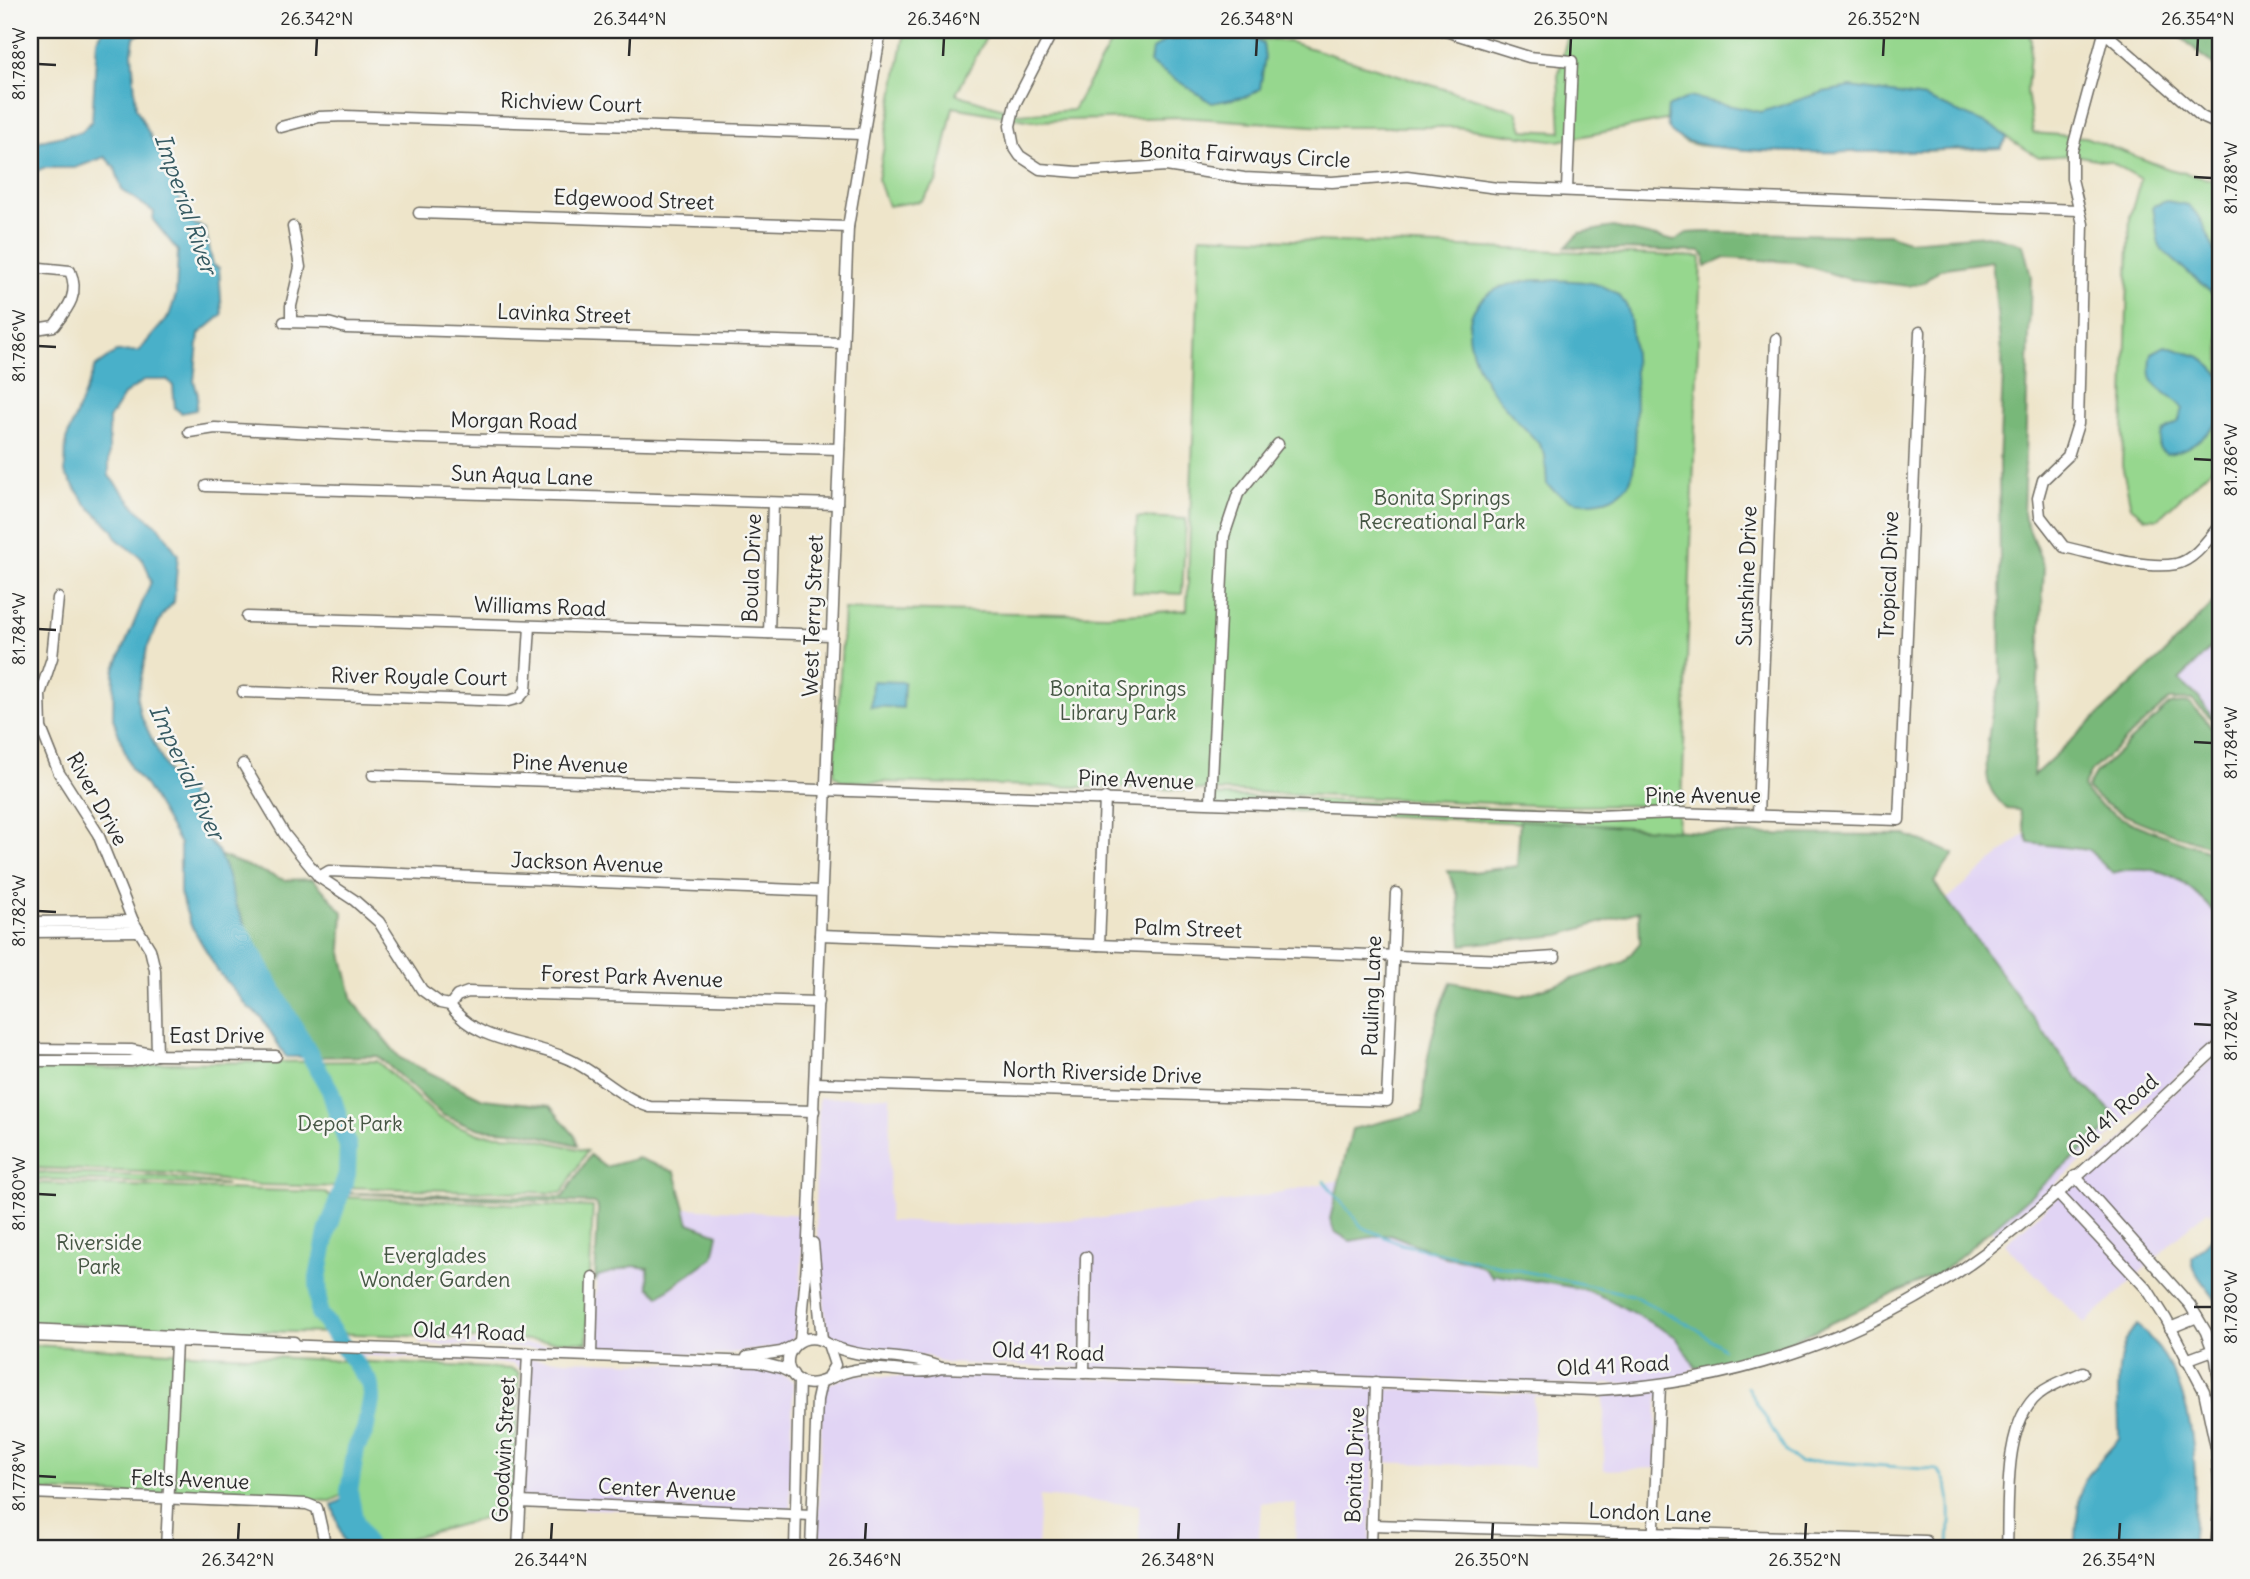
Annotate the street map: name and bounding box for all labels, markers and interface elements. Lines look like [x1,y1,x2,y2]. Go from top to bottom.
text: 26.342°N [281,7,353,30]
text: 26.344°N [593,7,667,30]
text: 26.346°N [907,7,981,30]
text: 26.348°N [1220,7,1294,30]
text: 26.350°N [1534,7,1608,30]
text: 26.352°N [1848,7,1920,30]
text: 26.354°N [2161,7,2235,30]
text: 81.788°W [7,27,30,101]
street label: Richview Court [500,87,642,118]
water label: Imperial River [149,130,225,280]
street label: Bonita Fairways Circle [1139,135,1351,174]
text: 81.788°W [2219,141,2242,215]
street label: Edgewood Street [553,183,715,216]
street label: Lavinka Street [497,298,631,329]
text: 81.786°W [7,309,30,383]
street label: Morgan Road [450,406,578,435]
text: 81.786°W [2219,423,2242,497]
street label: Sun Aqua Lane [451,460,593,491]
park label: Bonita Springs Recreational Park [1359,484,1526,535]
street label: Sunshine Drive [1731,505,1762,647]
street label: Tropical Drive [1873,510,1904,640]
street label: Boula Drive [736,513,767,623]
street label: West Terry Street [796,534,829,698]
street label: Williams Road [474,591,607,622]
text: 81.784°W [7,592,30,666]
street label: River Royale Court [331,661,507,692]
park label: Bonita Springs Library Park [1050,675,1186,726]
water label: Imperial River [143,699,233,847]
text: 81.784°W [2219,706,2242,780]
street label: River Drive [61,747,134,850]
street label: Pine Avenue [511,748,629,779]
street label: Pine Avenue [1077,764,1195,795]
street label: Pine Avenue [1645,782,1761,809]
street label: Jackson Avenue [510,846,664,879]
text: 81.782°W [7,875,30,947]
street label: Palm Street [1133,913,1243,944]
street label: Pauling Lane [1356,935,1387,1057]
street label: Forest Park Avenue [540,960,724,993]
text: 81.782°W [2219,989,2242,1061]
street label: East Drive [169,1022,265,1049]
street label: North Riverside Drive [1002,1056,1202,1089]
street label: Old 41 Road [2062,1068,2164,1163]
park label: Depot Park [297,1110,403,1137]
text: 81.780°W [7,1157,30,1231]
park label: Riverside Park [56,1229,142,1280]
park label: Everglades Wonder Garden [360,1242,510,1293]
text: 81.780°W [2219,1270,2242,1344]
street label: Old 41 Road [412,1316,526,1347]
street label: Old 41 Road [991,1336,1105,1367]
street label: Old 41 Road [1556,1349,1670,1382]
street label: Goodwin Street [486,1377,521,1523]
street label: Bonita Drive [1339,1406,1370,1523]
text: 81.778°W [7,1440,30,1512]
street label: Felts Avenue [130,1464,250,1495]
street label: Center Avenue [597,1472,737,1507]
street label: London Lane [1588,1497,1712,1528]
text: 26.342°N [202,1548,274,1571]
text: 26.344°N [514,1548,588,1571]
text: 26.346°N [828,1548,902,1571]
text: 26.348°N [1141,1548,1215,1571]
text: 26.350°N [1455,1548,1529,1571]
text: 26.352°N [1769,1548,1841,1571]
text: 26.354°N [2082,1548,2156,1571]

